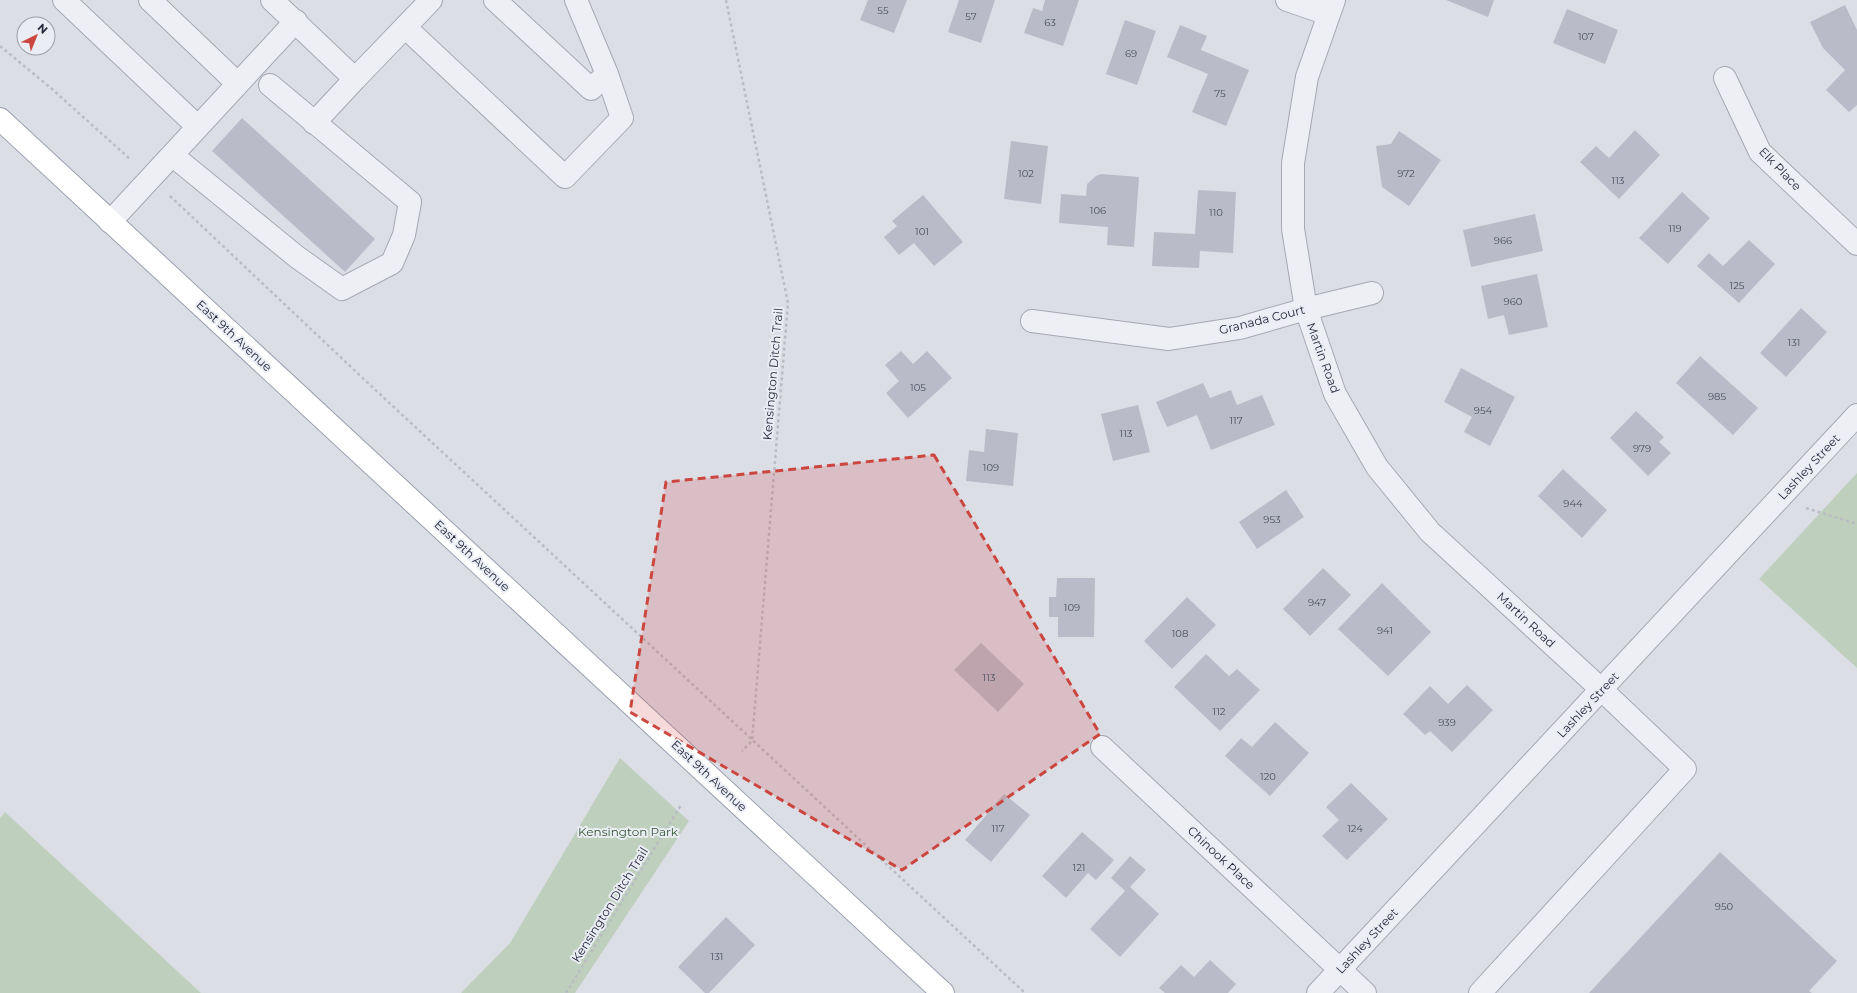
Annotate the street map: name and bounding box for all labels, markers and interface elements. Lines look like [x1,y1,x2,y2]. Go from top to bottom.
house number: 55 [877,4,889,17]
house number: 57 [965,10,977,23]
north arrow [16,16,56,56]
house number: 63 [1044,16,1056,29]
text: N [35,21,51,37]
house number: 107 [1578,30,1594,43]
house number: 69 [1125,47,1137,60]
house number: 75 [1214,87,1226,100]
street label: Elk Place [1756,144,1805,193]
house number: 102 [1018,167,1034,180]
house number: 972 [1397,167,1415,180]
house number: 113 [1612,174,1625,187]
house number: 106 [1090,204,1106,217]
house number: 110 [1209,206,1223,219]
house number: 119 [1668,222,1682,235]
house number: 101 [915,225,929,238]
house number: 966 [1494,234,1512,247]
house number: 125 [1730,279,1745,292]
house number: 960 [1504,295,1523,308]
street label: East 9th Avenue [193,297,275,374]
street label: Granada Court [1217,302,1306,337]
street label: Kensington Ditch Trail [759,307,786,441]
street label: Martin Road [1304,320,1343,395]
house number: 131 [1788,336,1800,349]
house number: 105 [910,381,926,394]
house number: 985 [1708,390,1726,403]
house number: 954 [1474,404,1493,417]
house number: 117 [1229,414,1243,427]
house number: 113 [1120,427,1133,440]
street label: Lashley Street [1774,431,1843,503]
house number: 979 [1633,442,1651,455]
house number: 109 [983,461,999,474]
house number: 944 [1563,497,1583,510]
house number: 953 [1263,513,1281,526]
street label: East 9th Avenue [431,517,513,594]
street label: Martin Road [1494,589,1559,650]
house number: 947 [1308,596,1326,609]
house number: 109 [1064,601,1080,614]
house number: 941 [1377,624,1393,637]
house number: 108 [1172,627,1188,640]
street label: Lashley Street [1553,669,1622,741]
house number: 113 [983,671,996,684]
house number: 112 [1213,705,1226,718]
house number: 939 [1438,716,1456,729]
street label: East 9th Avenue [668,737,750,814]
house number: 120 [1260,770,1276,783]
house number: 117 [991,822,1005,835]
house number: 124 [1347,822,1363,835]
street label: Chinook Place [1185,823,1258,892]
park label: Kensington Park [578,824,679,839]
street label: Kensington Ditch Trail [568,845,651,965]
house number: 121 [1073,861,1085,874]
house number: 950 [1715,900,1734,913]
street label: Lashley Street [1332,905,1401,977]
house number: 131 [711,950,723,963]

